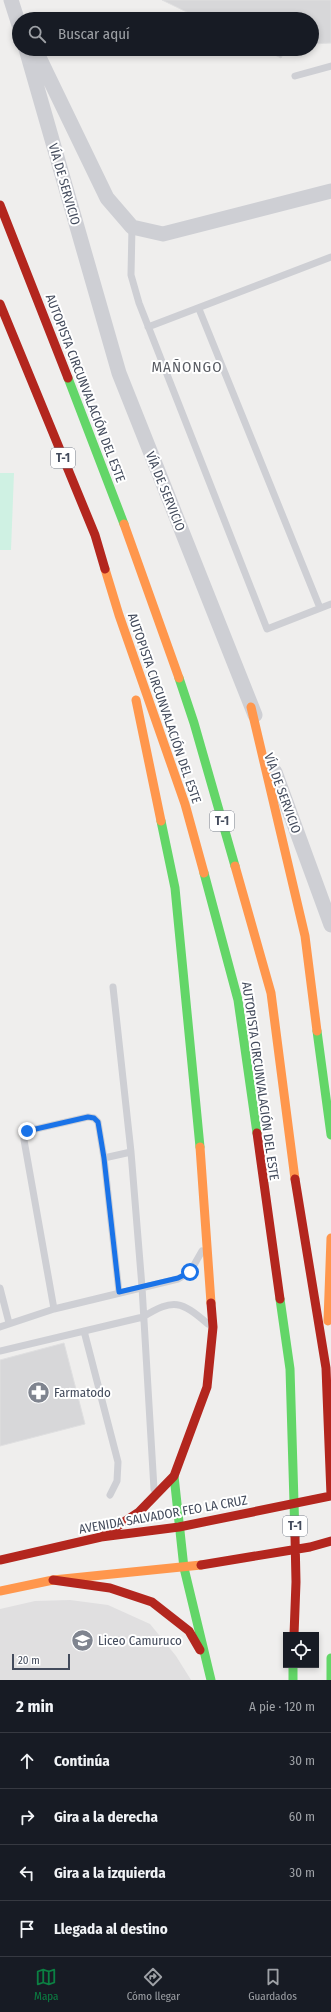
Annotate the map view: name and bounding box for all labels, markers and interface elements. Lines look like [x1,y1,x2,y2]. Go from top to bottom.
search box [12,12,319,56]
icon: search [26,23,48,45]
text: Buscar aquí [58,25,130,43]
street label: VÍA DE SERVICIO [46,142,83,227]
street label: AUTOPISTA CIRCUNVALACIÓN DEL ESTE [43,292,128,484]
district label: MAÑONGO [151,358,223,376]
road number: T-1 [51,448,75,468]
street label: VÍA DE SERVICIO [143,449,188,533]
street label: AUTOPISTA CIRCUNVALACIÓN DEL ESTE [125,611,204,805]
street label: VÍA DE SERVICIO [261,751,304,835]
road number: T-1 [210,811,234,831]
street label: AUTOPISTA CIRCUNVALACIÓN DEL ESTE [239,981,282,1181]
route end [18,1122,36,1140]
route start [181,1263,199,1281]
pharmacy icon: Farmatodo [25,1379,51,1405]
place label: Farmatodo [54,1385,111,1400]
street label: AVENIDA SALVADOR FEO LA CRUZ [78,1492,249,1537]
road number: T-1 [283,1516,307,1536]
school or university icon: Liceo Camuruco [69,1627,95,1653]
map controls [283,1632,319,1668]
button: locate [283,1632,319,1668]
place label: Liceo Camuruco [98,1633,182,1648]
scale bar [12,1652,70,1671]
text: 20 m [18,1654,40,1667]
text: 2 min [16,1696,54,1717]
text: A pie · 120 m [249,1699,315,1714]
icon: ahead [16,1750,38,1772]
text: Continúa [54,1752,110,1770]
text: 30 m [289,1753,315,1768]
icon: right [16,1806,38,1828]
text: Gira a la derecha [54,1808,158,1826]
text: 60 m [289,1809,315,1824]
icon: left [16,1862,38,1884]
text: Gira a la izquierda [54,1864,166,1882]
text: 30 m [289,1865,315,1880]
icon: arrive [16,1918,38,1940]
text: Llegada al destino [54,1920,168,1938]
tab: Mapa [34,1966,58,2003]
tab: Cómo llegar [127,1966,180,2003]
tab: Guardados [248,1966,297,2003]

